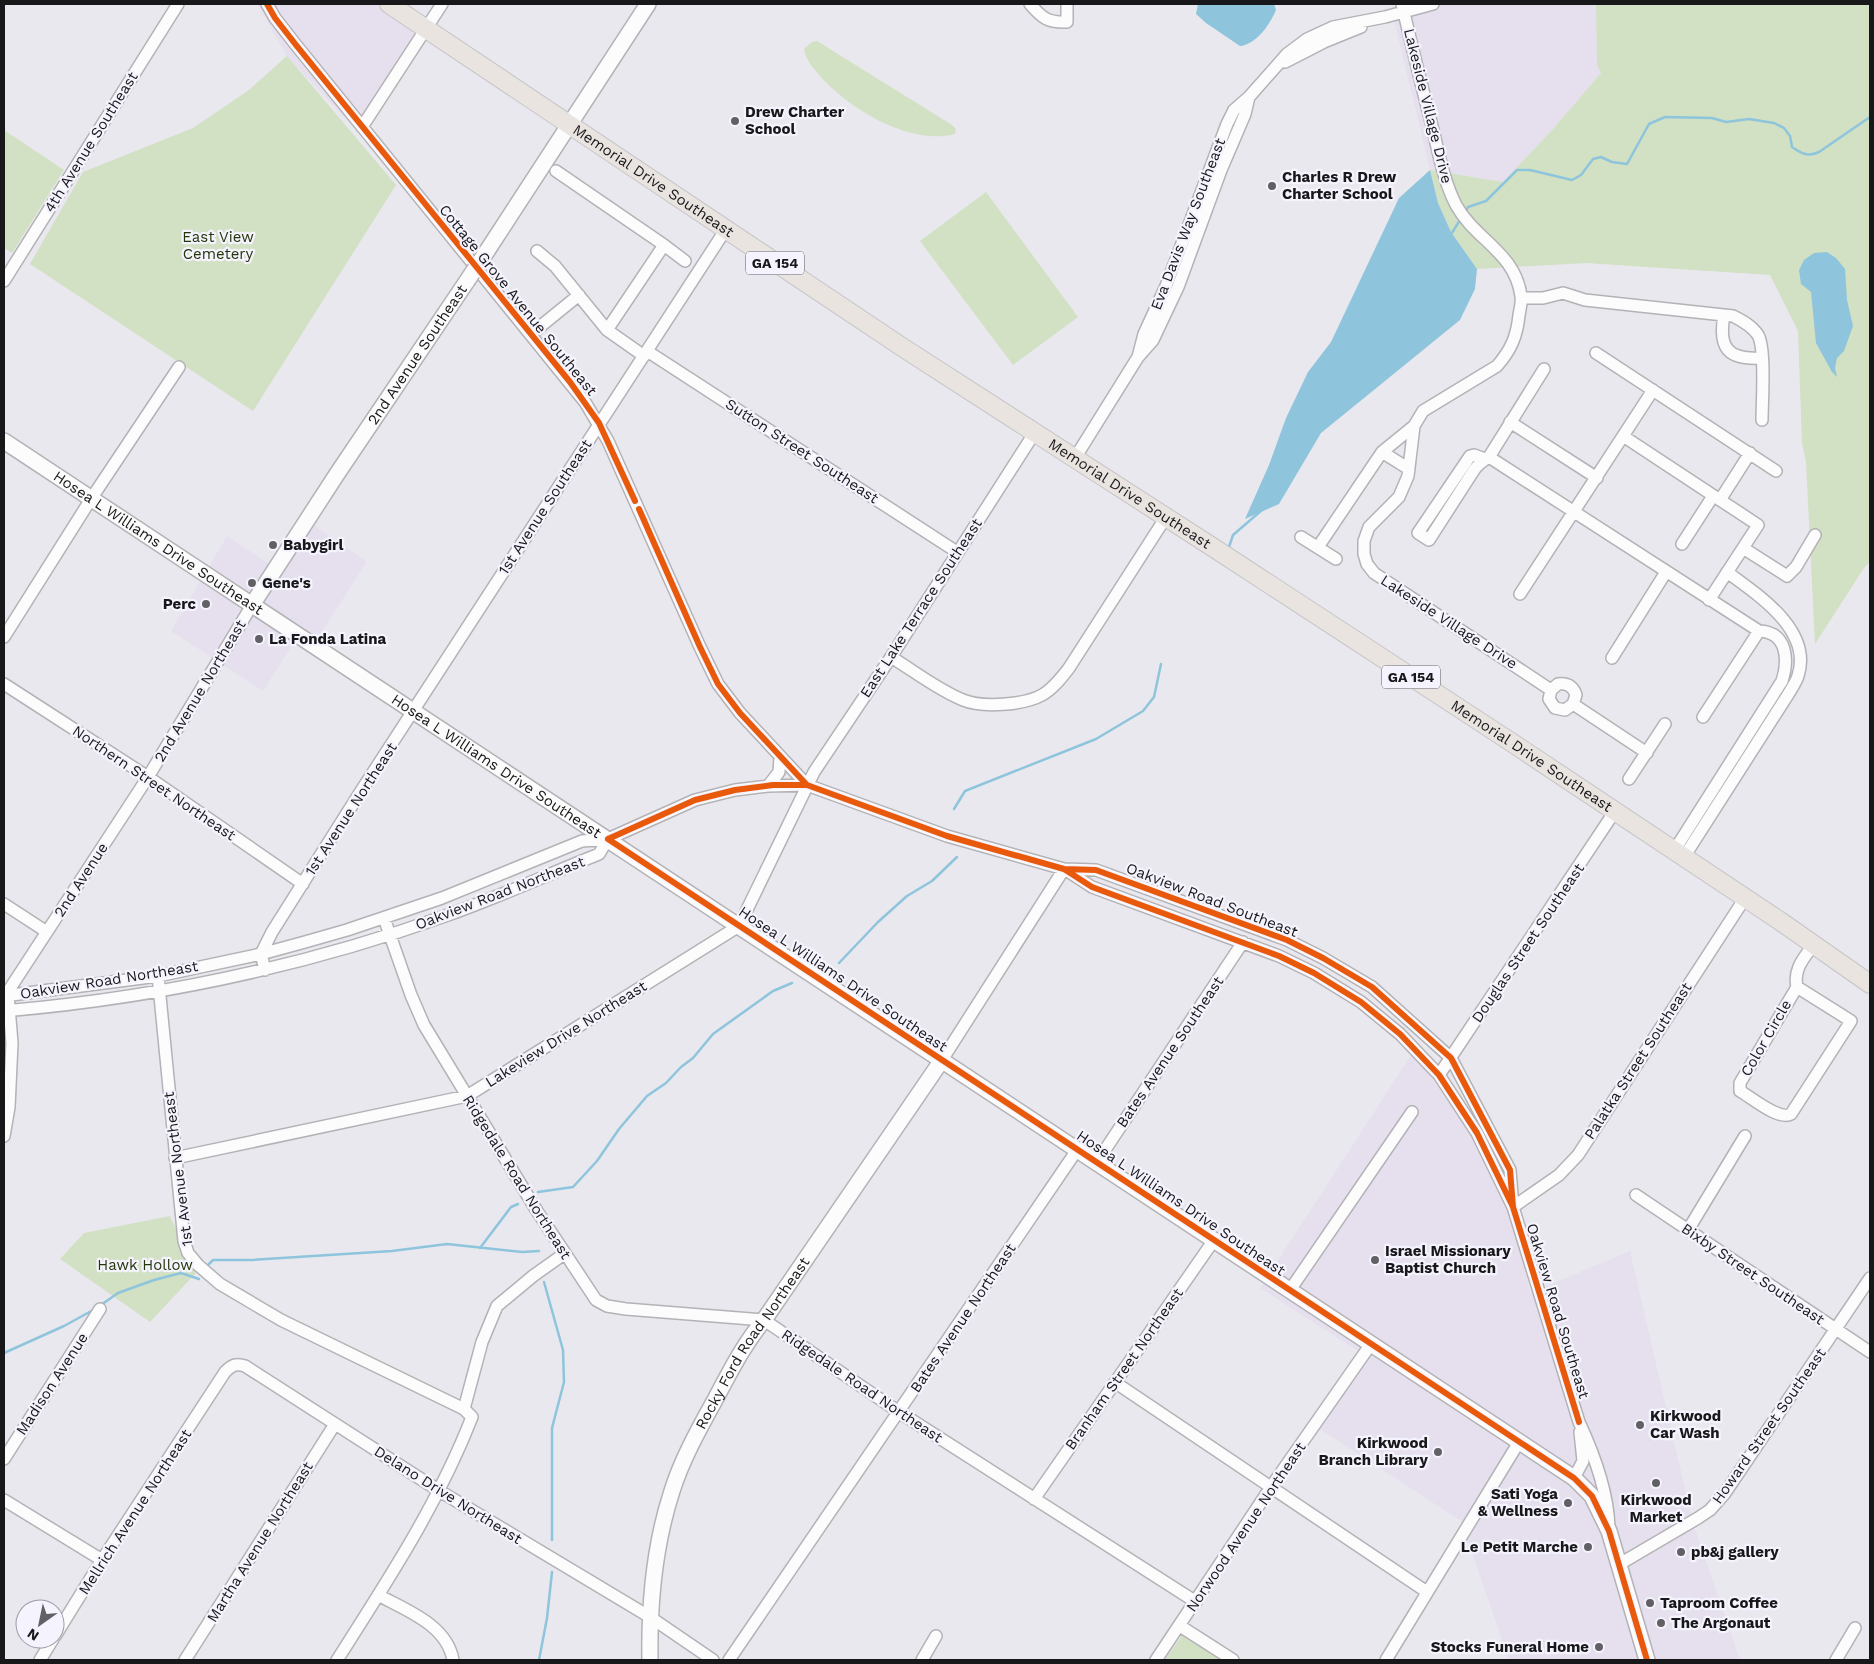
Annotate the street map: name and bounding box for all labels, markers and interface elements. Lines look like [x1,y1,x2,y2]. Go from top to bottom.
street label: Lakeside Village Drive [1400,27,1456,185]
street label: 4th Avenue Southeast [40,68,142,216]
place label: Drew Charter School [745,103,845,138]
marker: Drew Charter School [729,115,741,127]
street label: Memorial Drive Southeast [569,121,738,241]
street label: Eva Davis Way Southeast [1147,135,1229,312]
place label: Charles R Drew Charter School [1282,168,1397,203]
marker: Charles R Drew Charter School [1266,180,1278,192]
street label: Cottage Grove Avenue Southeast [435,201,601,400]
park label: East View Cemetery [182,228,254,263]
road number: GA 154 [746,252,804,274]
street label: 2nd Avenue Southeast [364,281,471,428]
street label: Sutton Street Southeast [722,395,882,508]
street label: 1st Avenue Southeast [495,435,596,578]
street label: Memorial Drive Southeast [1045,435,1215,553]
street label: Hosea L Williams Drive Southeast [50,467,267,619]
street label: East Lake Terrace Southeast [856,514,986,701]
place label: Babygirl [283,536,344,554]
marker: Babygirl [267,539,279,551]
street label: Lakeside Village Drive [1377,571,1521,673]
place label: Gene's [262,574,311,592]
marker: Gene's [246,577,258,589]
place label: Perc [163,595,196,613]
marker: Perc [200,598,212,610]
street label: 2nd Avenue Northeast [150,616,250,765]
place label: La Fonda Latina [269,630,386,648]
marker: La Fonda Latina [253,633,265,645]
road number: GA 154 [1382,666,1440,689]
street label: Hosea L Williams Drive Southeast [388,690,605,842]
street label: Memorial Drive Southeast [1448,696,1616,816]
street label: Northern Street Northeast [69,722,240,845]
street label: 1st Avenue Northeast [301,738,401,879]
street label: 2nd Avenue [50,839,112,921]
street label: Oakview Road Northeast [413,852,588,934]
street label: Oakview Road Southeast [1124,859,1301,941]
street label: Douglas Street Southeast [1468,859,1588,1026]
street label: Hosea L Williams Drive Southeast [735,902,951,1056]
street label: Oakview Road Northeast [19,957,200,1003]
street label: Bates Avenue Southeast [1113,972,1228,1131]
street label: Lakeview Drive Northeast [482,977,651,1091]
street label: Palatka Street Southeast [1581,979,1696,1143]
street label: Color Circle [1737,996,1795,1080]
street label: 1st Avenue Northeast [160,1090,196,1247]
street label: Ridgedale Road Northeast [459,1092,575,1263]
street label: Hosea L Williams Drive Southeast [1073,1126,1289,1280]
street label: Bixby Street Southeast [1678,1219,1828,1329]
street label: Oakview Road Southeast [1523,1221,1593,1401]
street label: Bates Avenue Northeast [906,1239,1020,1396]
place label: Israel Missionary Baptist Church [1385,1242,1511,1277]
street label: Rocky Ford Road Northeast [692,1253,814,1432]
marker: Israel Missionary Baptist Church [1369,1254,1381,1266]
park label: Hawk Hollow [97,1256,193,1274]
street label: Branham Street Northeast [1061,1284,1187,1453]
street label: Ridgedale Road Northeast [778,1325,947,1447]
street label: Madison Avenue [12,1329,92,1439]
street label: Howard Street Southeast [1708,1344,1830,1507]
place label: Kirkwood Car Wash [1650,1407,1721,1442]
marker: Kirkwood Car Wash [1634,1419,1646,1431]
street label: Mellrich Avenue Northeast [75,1425,196,1598]
place label: Kirkwood Branch Library [1319,1434,1429,1469]
street label: Norwood Avenue Northeast [1182,1438,1310,1615]
street label: Delano Drive Northeast [371,1442,526,1548]
marker: Kirkwood Branch Library [1432,1446,1444,1458]
street label: Martha Avenue Northeast [203,1458,317,1626]
marker: Kirkwood Market [1650,1477,1662,1489]
place label: Sati Yoga & Wellness [1478,1485,1558,1520]
place label: Kirkwood Market [1620,1491,1692,1526]
marker: Sati Yoga & Wellness [1562,1497,1574,1509]
place label: Le Petit Marche [1461,1538,1578,1556]
marker: Le Petit Marche [1582,1541,1594,1553]
place label: pb&j gallery [1691,1543,1779,1561]
marker: pb&j gallery [1675,1546,1687,1558]
place label: Taproom Coffee [1660,1594,1778,1612]
marker: Taproom Coffee [1644,1597,1656,1609]
north arrow [15,1599,65,1649]
place label: The Argonaut [1671,1614,1771,1632]
marker: The Argonaut [1655,1617,1667,1629]
text: N [24,1625,42,1644]
place label: Stocks Funeral Home [1431,1638,1589,1656]
marker: Stocks Funeral Home [1593,1641,1605,1653]

